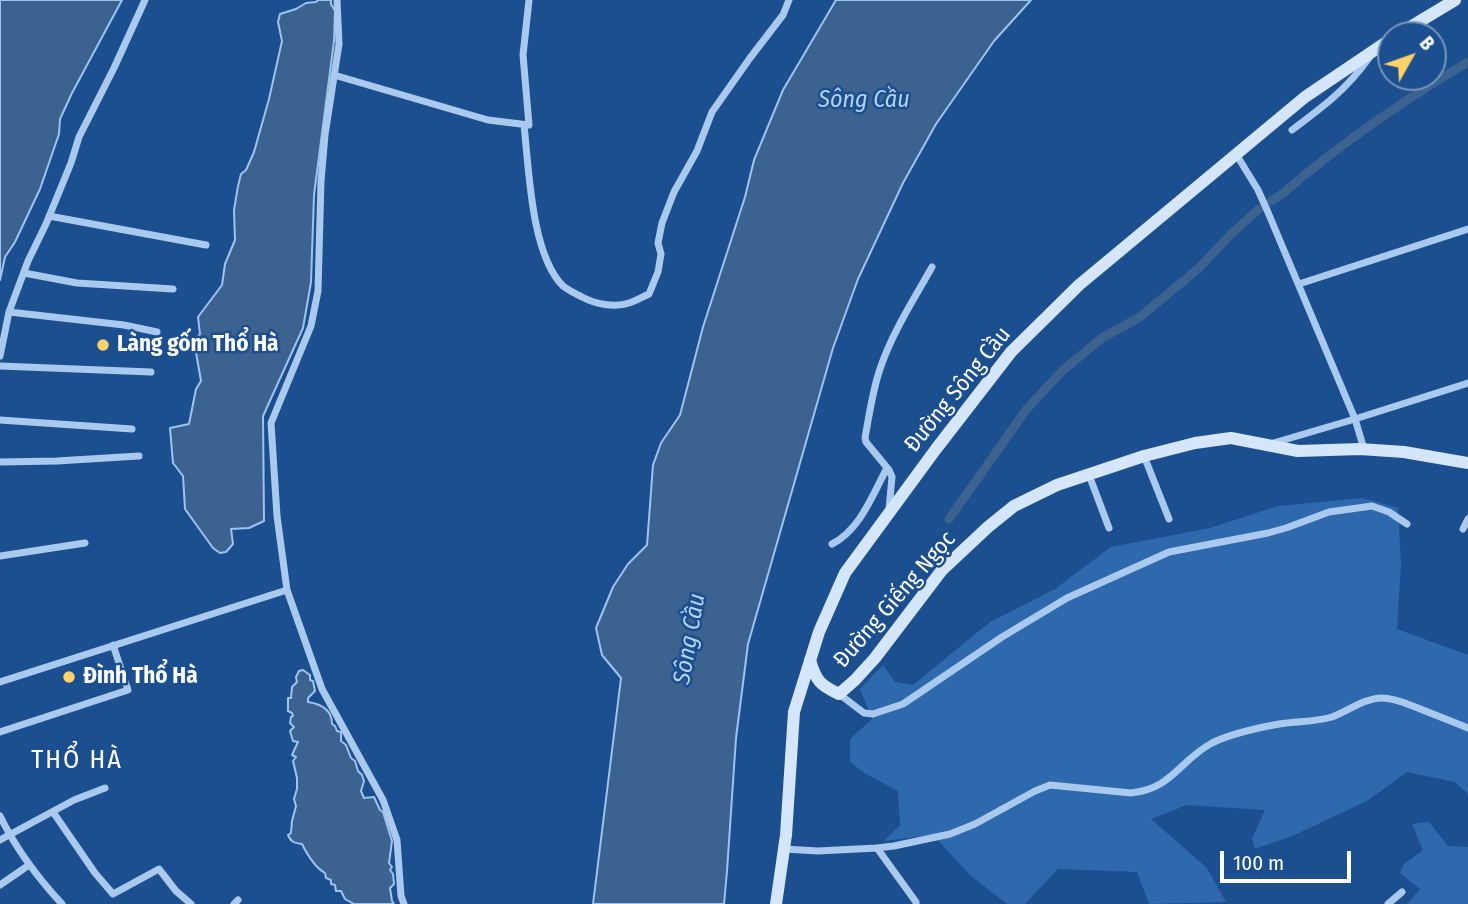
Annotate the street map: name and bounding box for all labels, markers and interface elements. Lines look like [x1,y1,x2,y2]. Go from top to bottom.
north arrow [1377,21,1447,91]
text: B [1415,32,1439,55]
water label: Sông Cầu [818,86,910,114]
street label: Đường Sông Cầu [899,322,1017,458]
place label: Làng gốm Thổ Hà [117,331,278,359]
marker: Làng gốm Thổ Hà [95,337,111,353]
street label: Đường Giếng Ngọc [828,526,962,674]
water label: Sông Cầu [668,591,712,687]
place label: Đình Thổ Hà [83,663,198,691]
marker: Đình Thổ Hà [61,669,77,685]
district label: THỔ HÀ [32,745,122,777]
scale bar [1223,838,1354,882]
text: 100 m [1233,850,1284,876]

